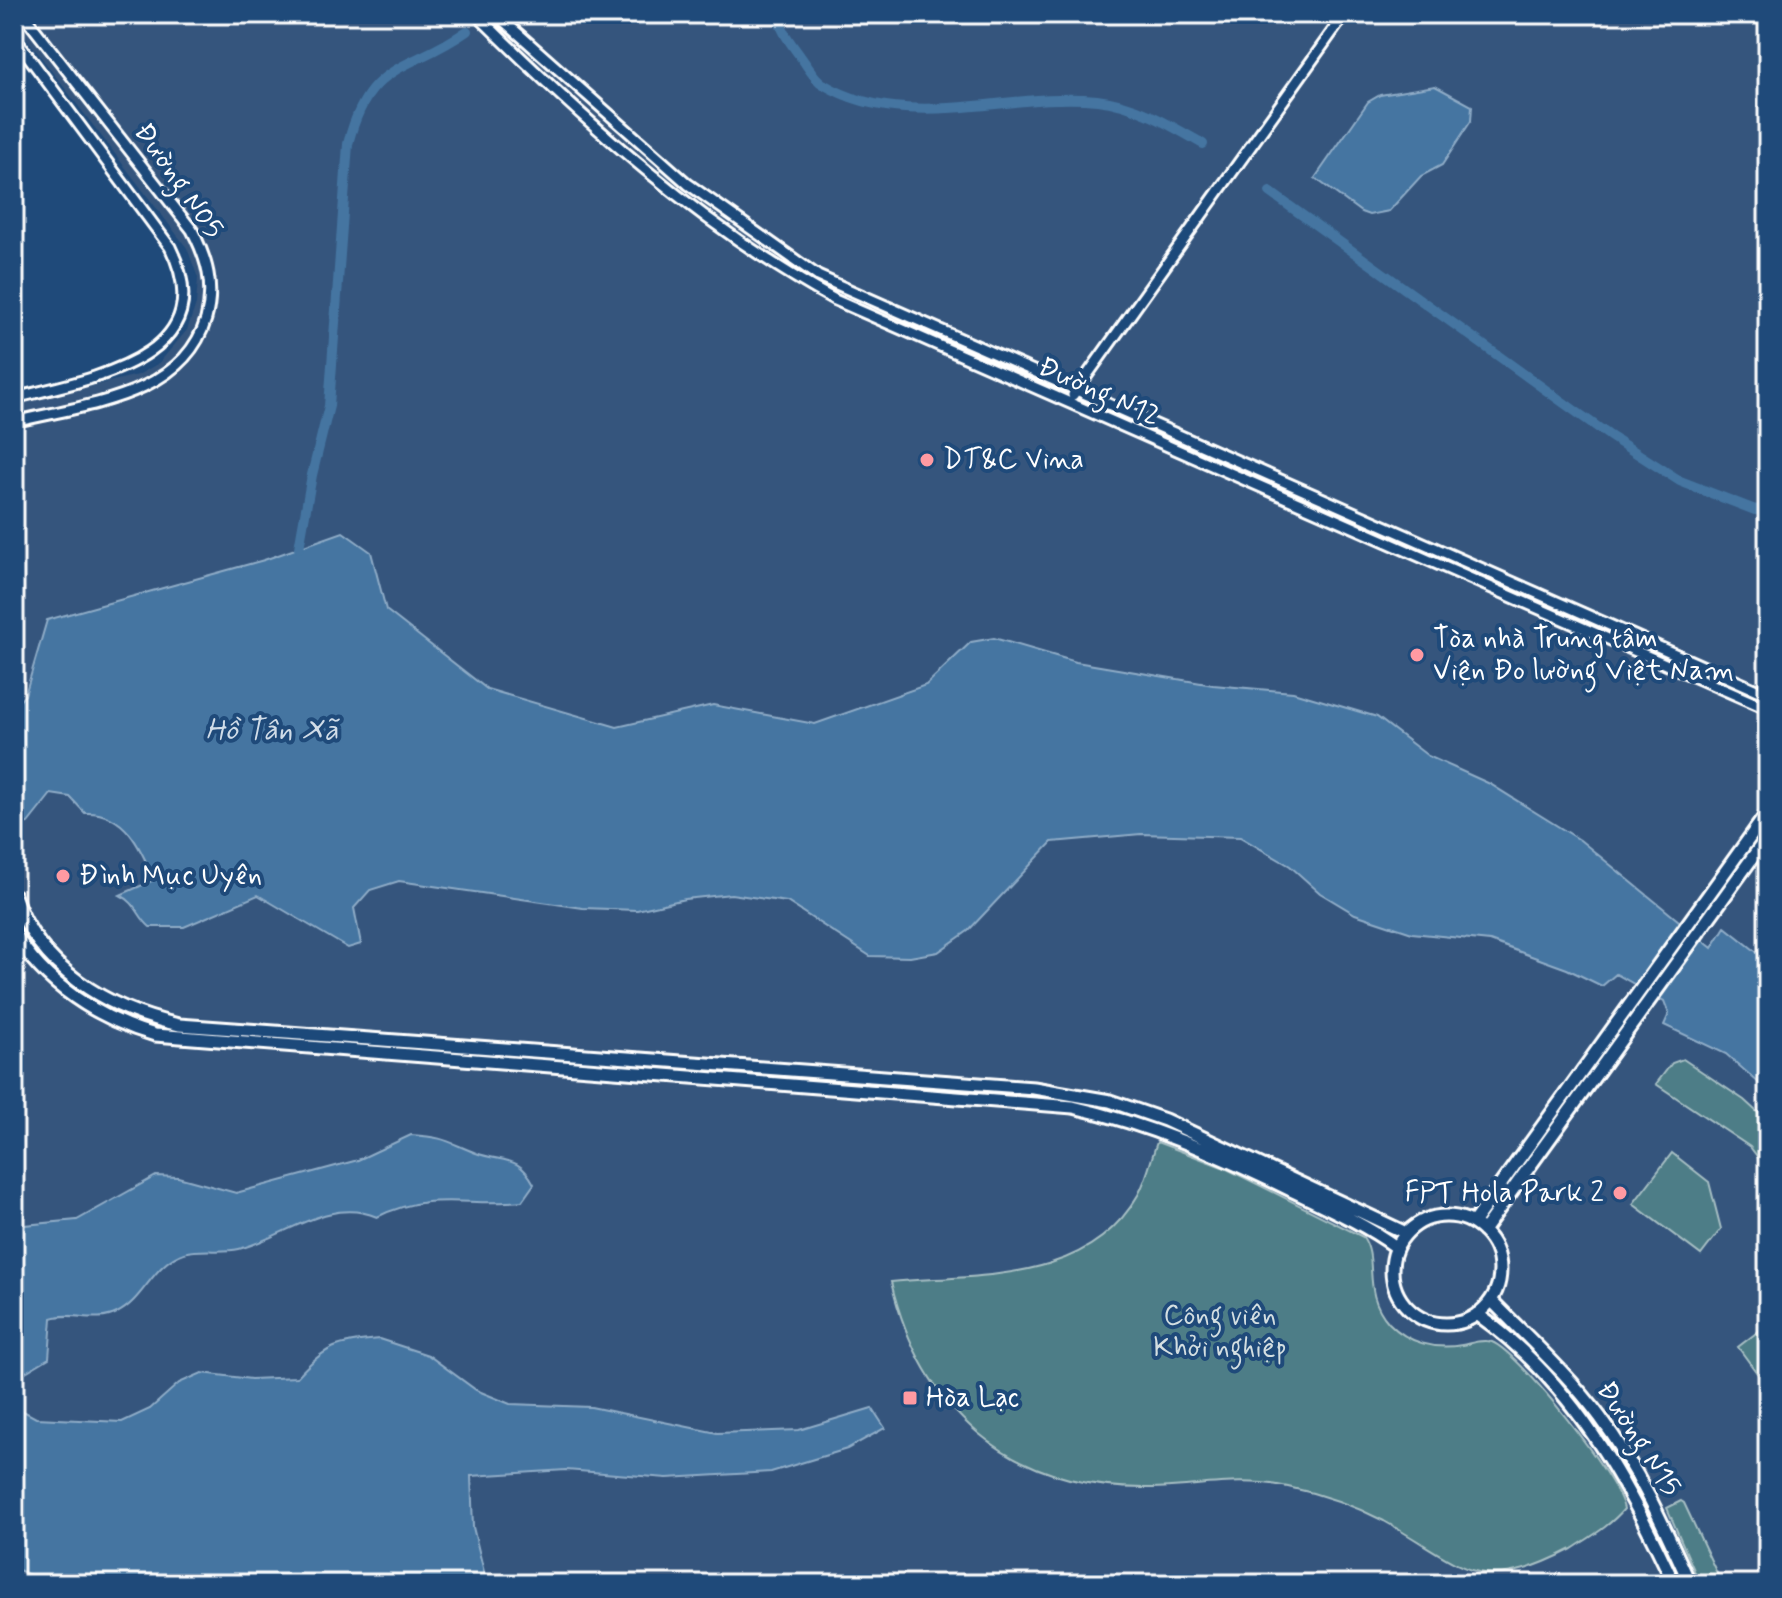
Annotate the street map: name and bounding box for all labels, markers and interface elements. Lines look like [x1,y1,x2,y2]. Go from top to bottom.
street label: Đường N05 [122,116,231,248]
street label: Đường N12 [1031,349,1166,438]
place label: DT&C Vina [943,442,1084,479]
marker: DT&C Vina [918,451,936,469]
place label: Tòa nhà Trung tâm Viện Đo lường Việt Nam [1433,621,1734,693]
marker: Tòa nhà Trung tâm Viện Đo lường Việt Nam [1408,646,1426,664]
water label: Hồ Tân Xã [206,711,340,750]
place label: Đình Mục Uyên [79,858,262,895]
marker: Đình Mục Uyên [54,867,72,885]
place label: FPT Hola Park 2 [1405,1175,1604,1212]
marker: FPT Hola Park 2 [1611,1184,1629,1202]
park label: Công viên Khởi nghiệp [1153,1298,1287,1370]
street label: Đường N15 [1585,1374,1689,1505]
place label: Hòa Lạc [926,1380,1019,1417]
marker: Hòa Lạc [901,1389,919,1407]

